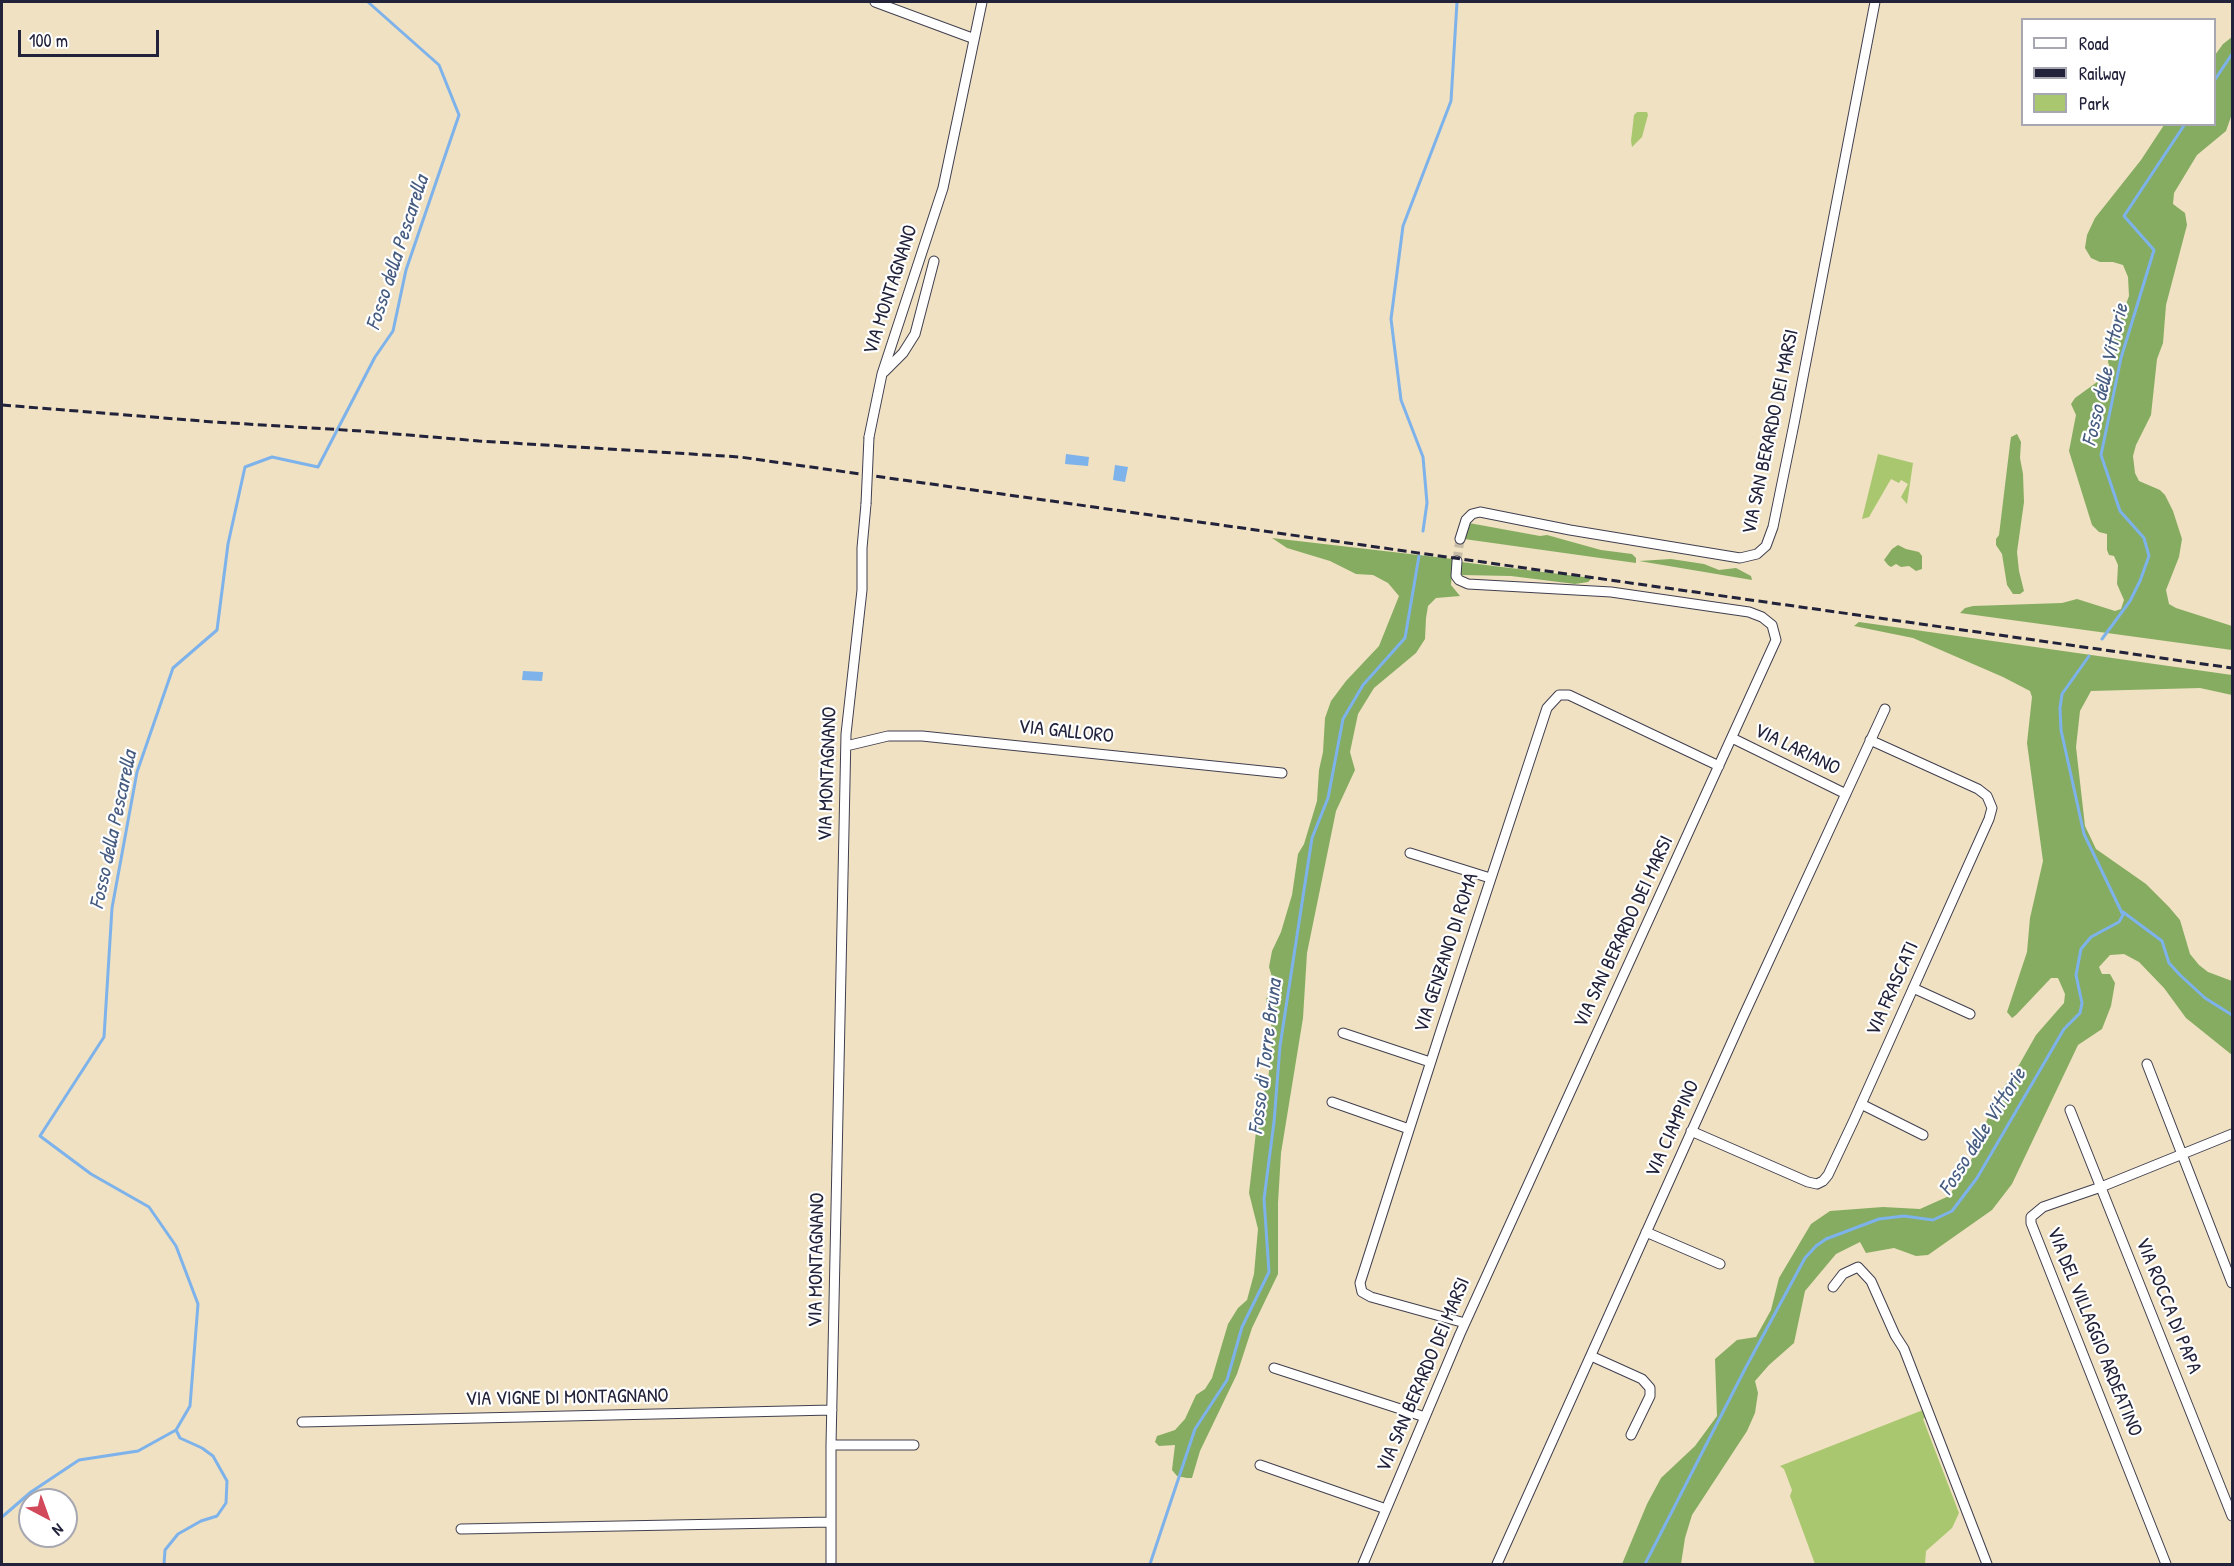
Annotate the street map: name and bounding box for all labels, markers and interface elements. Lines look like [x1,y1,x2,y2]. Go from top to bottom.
scale bar [21,18,162,56]
legend [2021,18,2216,126]
text: 100 m [29,28,68,53]
text: Road [2079,31,2109,56]
text: Railway [2079,61,2126,86]
text: Park [2079,91,2109,116]
water label: Fosso della Pescarella [361,172,435,334]
street label: VIA MONTAGNANO [859,222,923,358]
water label: Fosso delle Vittorie [2077,301,2135,449]
street label: VIA SAN BERARDO DEI MARSI [1738,327,1804,537]
street label: VIA MONTAGNANO [814,706,842,842]
street label: VIA GALLORO [1017,715,1115,749]
street label: VIA LARIANO [1750,719,1844,781]
water label: Fosso della Pescarella [85,749,143,911]
street label: VIA SAN BERARDO DEI MARSI [1569,832,1679,1032]
street label: VIA GENZANO DI ROMA [1410,870,1484,1036]
street label: VIA FRASCATI [1862,938,1924,1040]
water label: Fosso di Torre Bruna [1244,978,1288,1136]
water label: Fosso delle Vittorie [1934,1064,2032,1200]
street label: VIA CIAMPINO [1641,1077,1705,1181]
street label: VIA MONTAGNANO [804,1192,830,1328]
street label: VIA DEL VILLAGGIO ARDEATINO [2041,1224,2147,1440]
street label: VIA ROCCA DI PAPA [2130,1235,2206,1377]
street label: VIA SAN BERARDO DEI MARSI [1372,1274,1476,1476]
street label: VIA VIGNE DI MONTAGNANO [465,1384,669,1412]
north arrow [18,1488,78,1548]
text: N [48,1519,69,1541]

